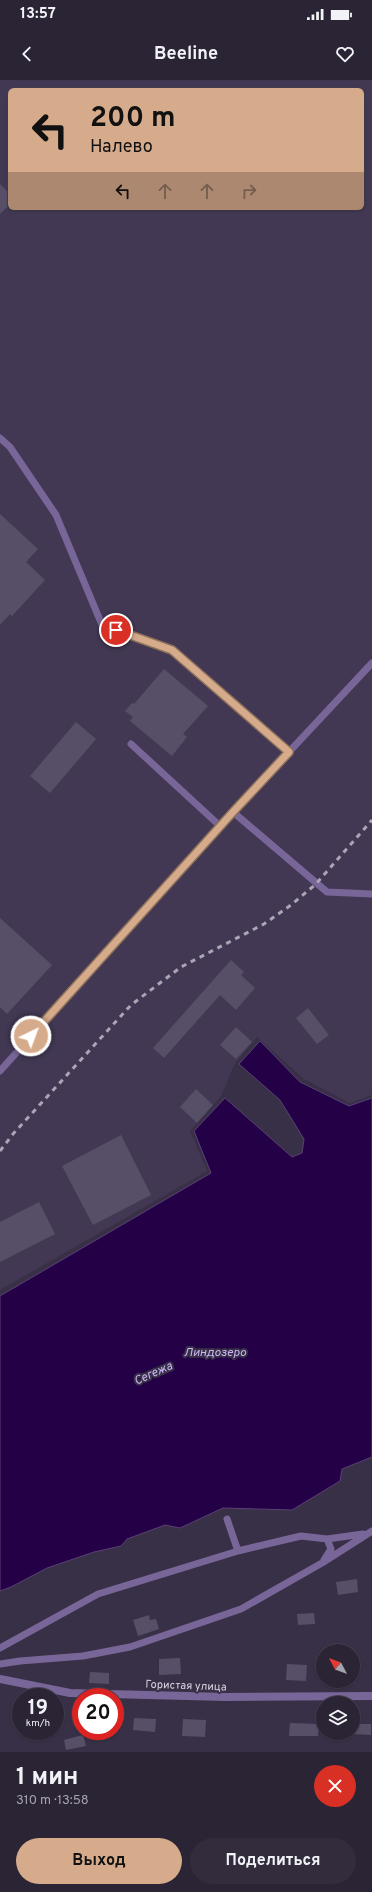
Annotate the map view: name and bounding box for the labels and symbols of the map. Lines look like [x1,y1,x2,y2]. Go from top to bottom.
pin [99,613,133,647]
position arrow [10.0,1015,52.0,1057]
water label: Линдозеро [184,1345,247,1361]
water label: Сегежа [132,1358,176,1389]
north arrow [316,1644,360,1688]
street label: Гористая улица [145,1678,227,1694]
speed limit sign: 20 [72,1688,124,1740]

